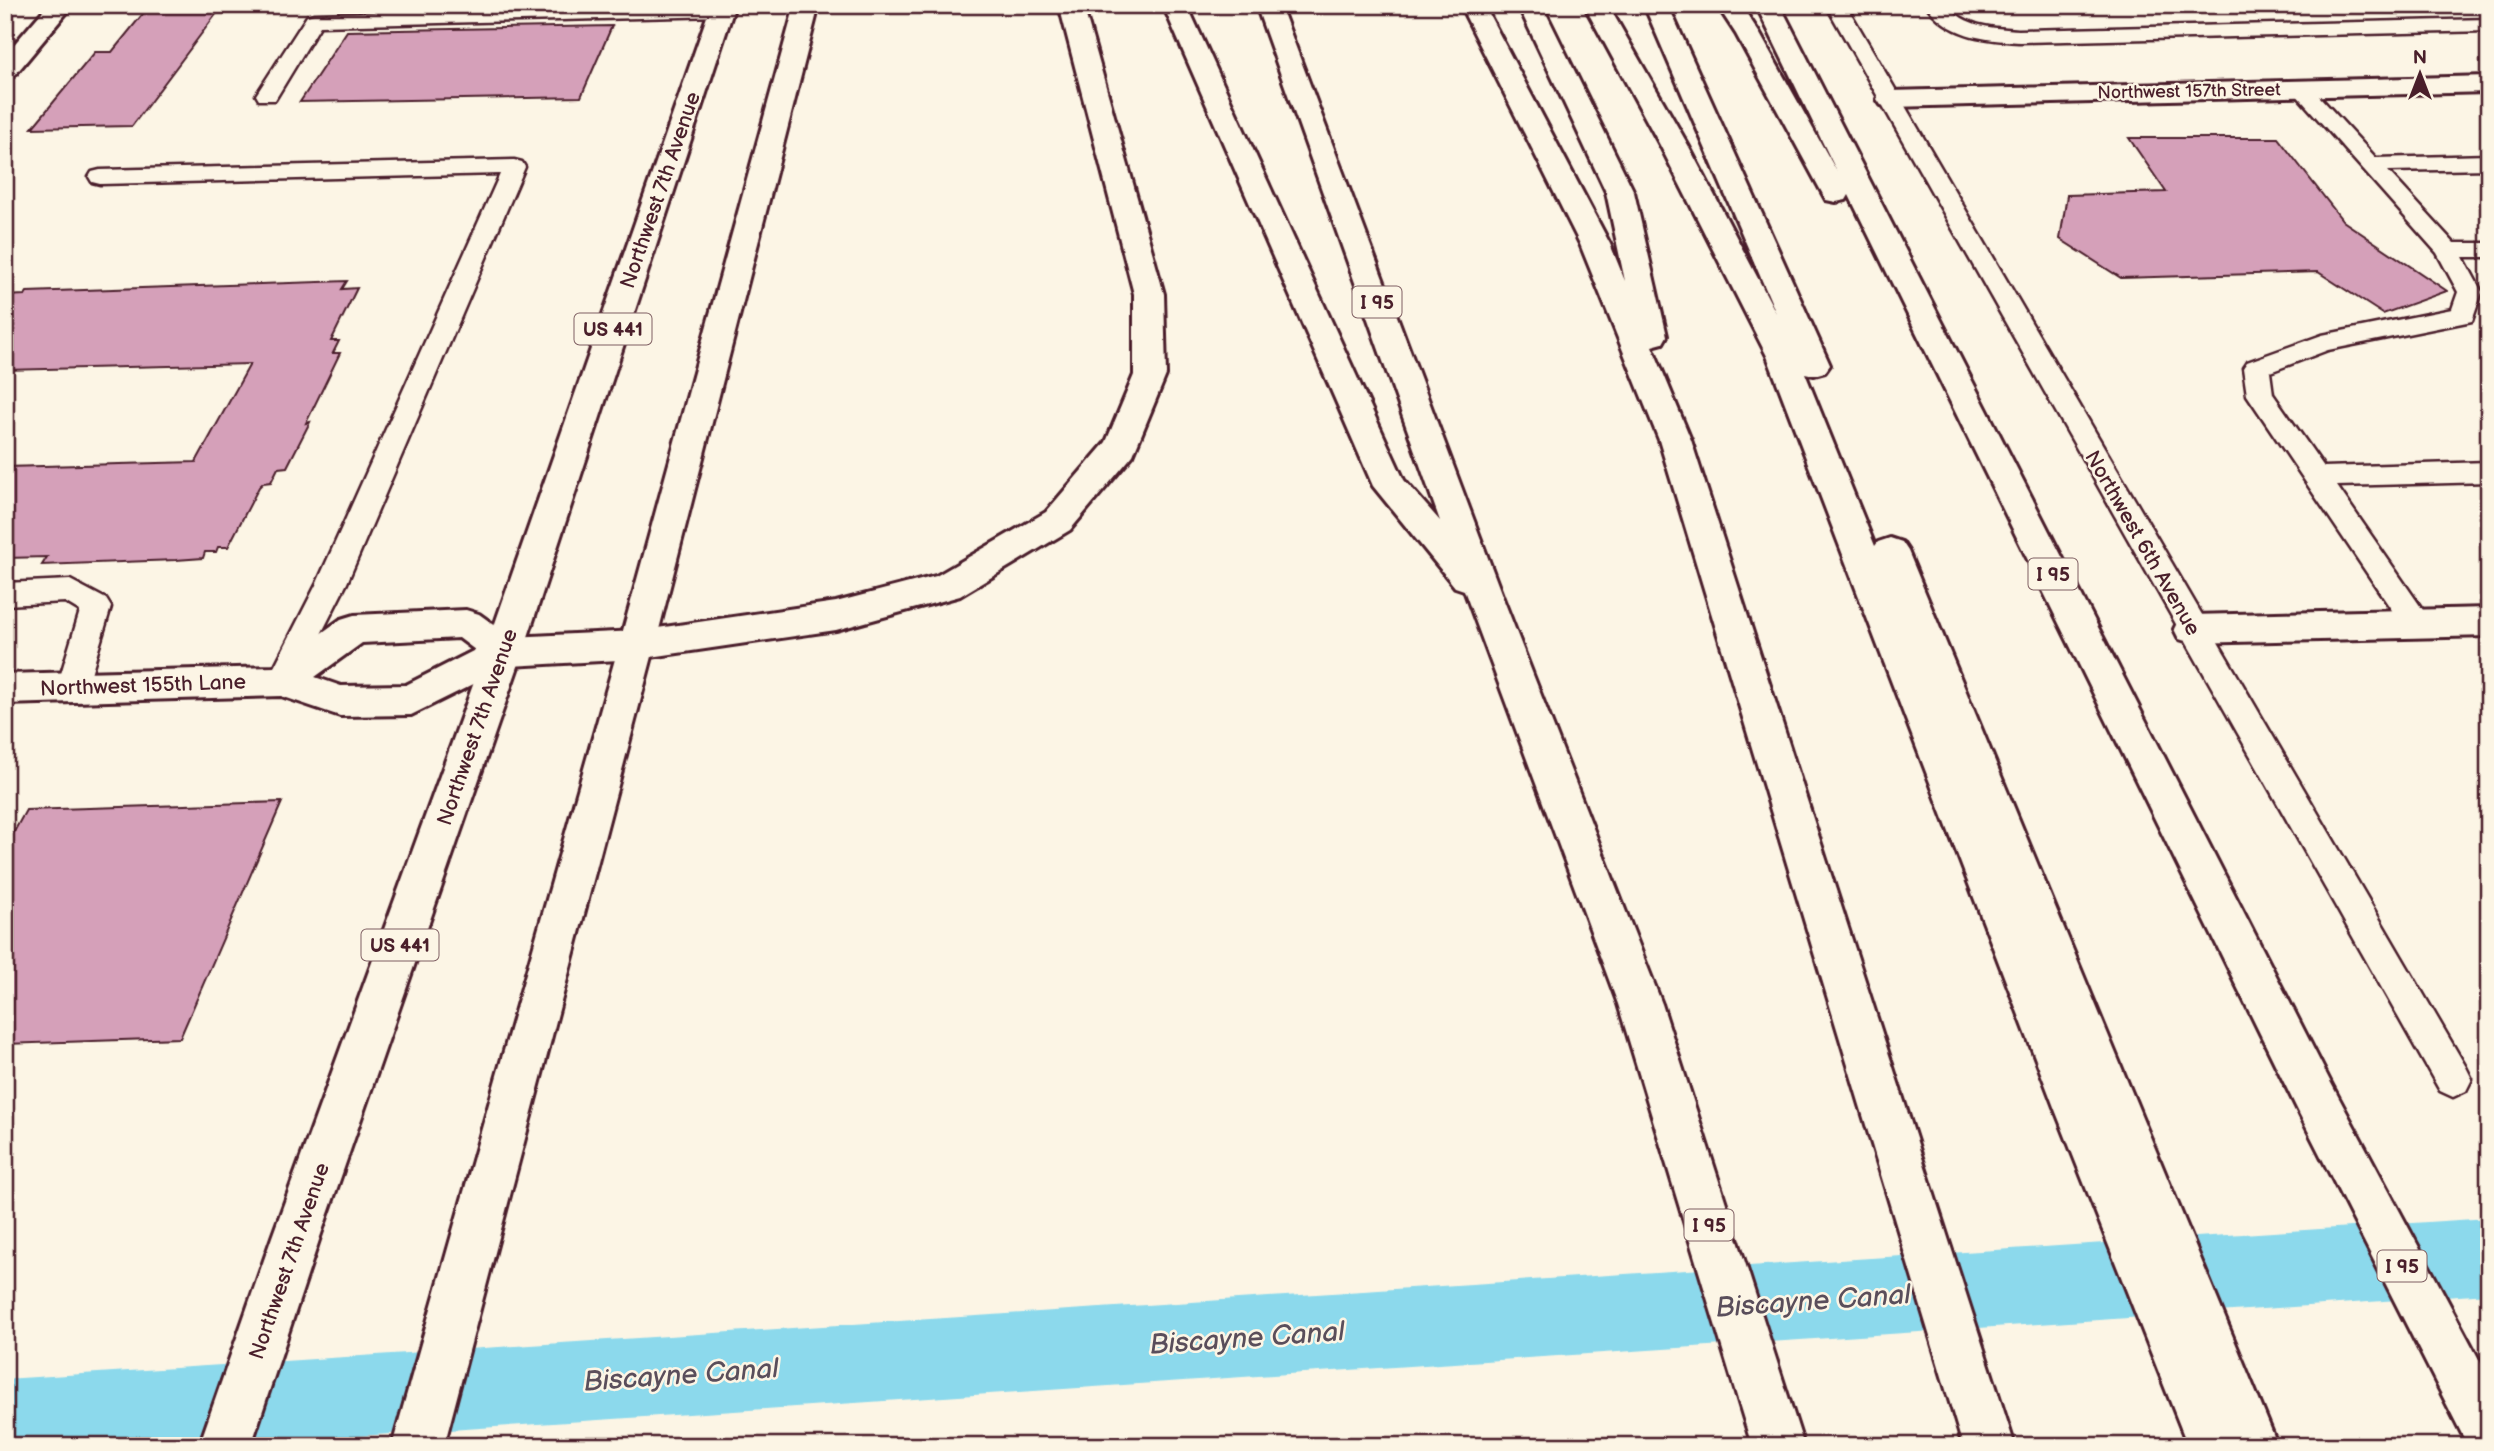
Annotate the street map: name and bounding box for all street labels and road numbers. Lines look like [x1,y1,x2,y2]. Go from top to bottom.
street label: Northwest 157th Street [2097,79,2281,104]
street label: Northwest 7th Avenue [615,89,706,292]
road number: I 95 [1352,286,1402,318]
road number: US 441 [574,314,652,344]
street label: Northwest 6th Avenue [2079,446,2206,640]
road number: I 95 [2028,558,2078,590]
street label: Northwest 7th Avenue [432,626,523,829]
street label: Northwest 155th Lane [40,669,246,702]
road number: US 441 [362,930,438,960]
street label: Northwest 7th Avenue [244,1160,335,1363]
road number: I 95 [1684,1210,1734,1240]
road number: I 95 [2378,1250,2426,1282]

